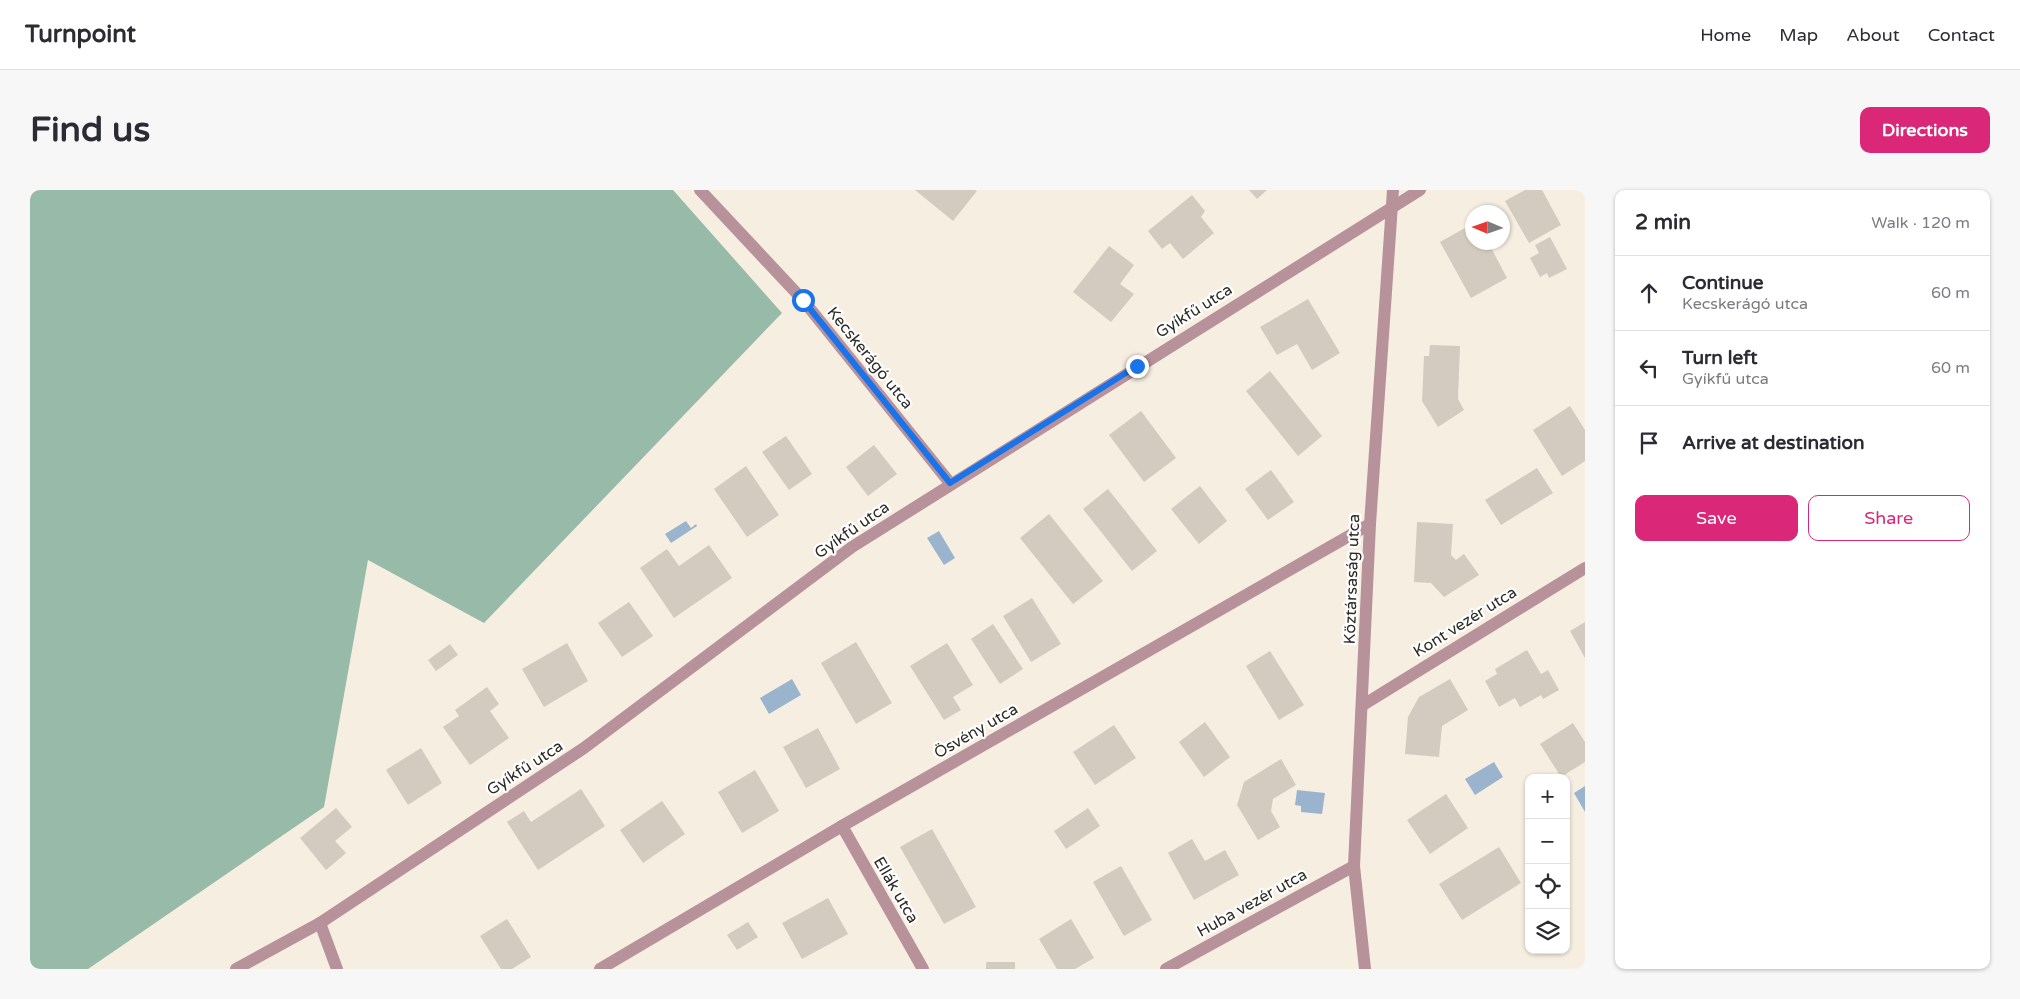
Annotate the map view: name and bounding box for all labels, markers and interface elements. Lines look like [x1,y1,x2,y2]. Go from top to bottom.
text: Turnpoint [25,20,136,49]
text: Home [1700,24,1751,46]
text: Map [1779,24,1818,46]
text: About [1846,24,1900,46]
text: Contact [1928,24,1995,46]
button: Directions [1860,107,1990,153]
text: Find us [30,109,150,151]
north arrow [1465,205,1510,250]
text: 2 min [1635,210,1691,235]
text: Walk · 120 m [1871,213,1970,233]
text: Continue [1682,272,1764,294]
icon: ahead [1635,279,1663,307]
street label: Gyíkfű utca [1152,280,1236,342]
text: 60 m [1931,283,1970,303]
route start [792,289,815,312]
text: Kecskerágó utca [1682,294,1808,314]
street label: Kecskerágó utca [823,303,917,413]
text: Turn left [1682,347,1758,369]
icon: left [1635,354,1663,382]
route end [1126,355,1149,378]
text: 60 m [1931,358,1970,378]
text: Gyíkfű utca [1682,369,1769,389]
icon: arrive [1635,429,1663,457]
text: Arrive at destination [1682,432,1865,454]
button: Save [1635,495,1798,541]
button: Share [1808,495,1970,541]
street label: Gyíkfű utca [811,497,893,563]
street label: Köztársaság utca [1340,513,1364,645]
street label: Kont vezér utca [1410,582,1520,662]
street label: Ösvény utca [930,699,1022,763]
street label: Gyíkfű utca [483,736,567,800]
map controls [1525,774,1570,954]
button: + [1525,774,1570,819]
button: − [1525,819,1570,864]
street label: Ellák utca [869,853,923,927]
street label: Huba vezér utca [1193,864,1311,942]
button: locate [1525,864,1570,909]
button: layers [1525,909,1570,954]

